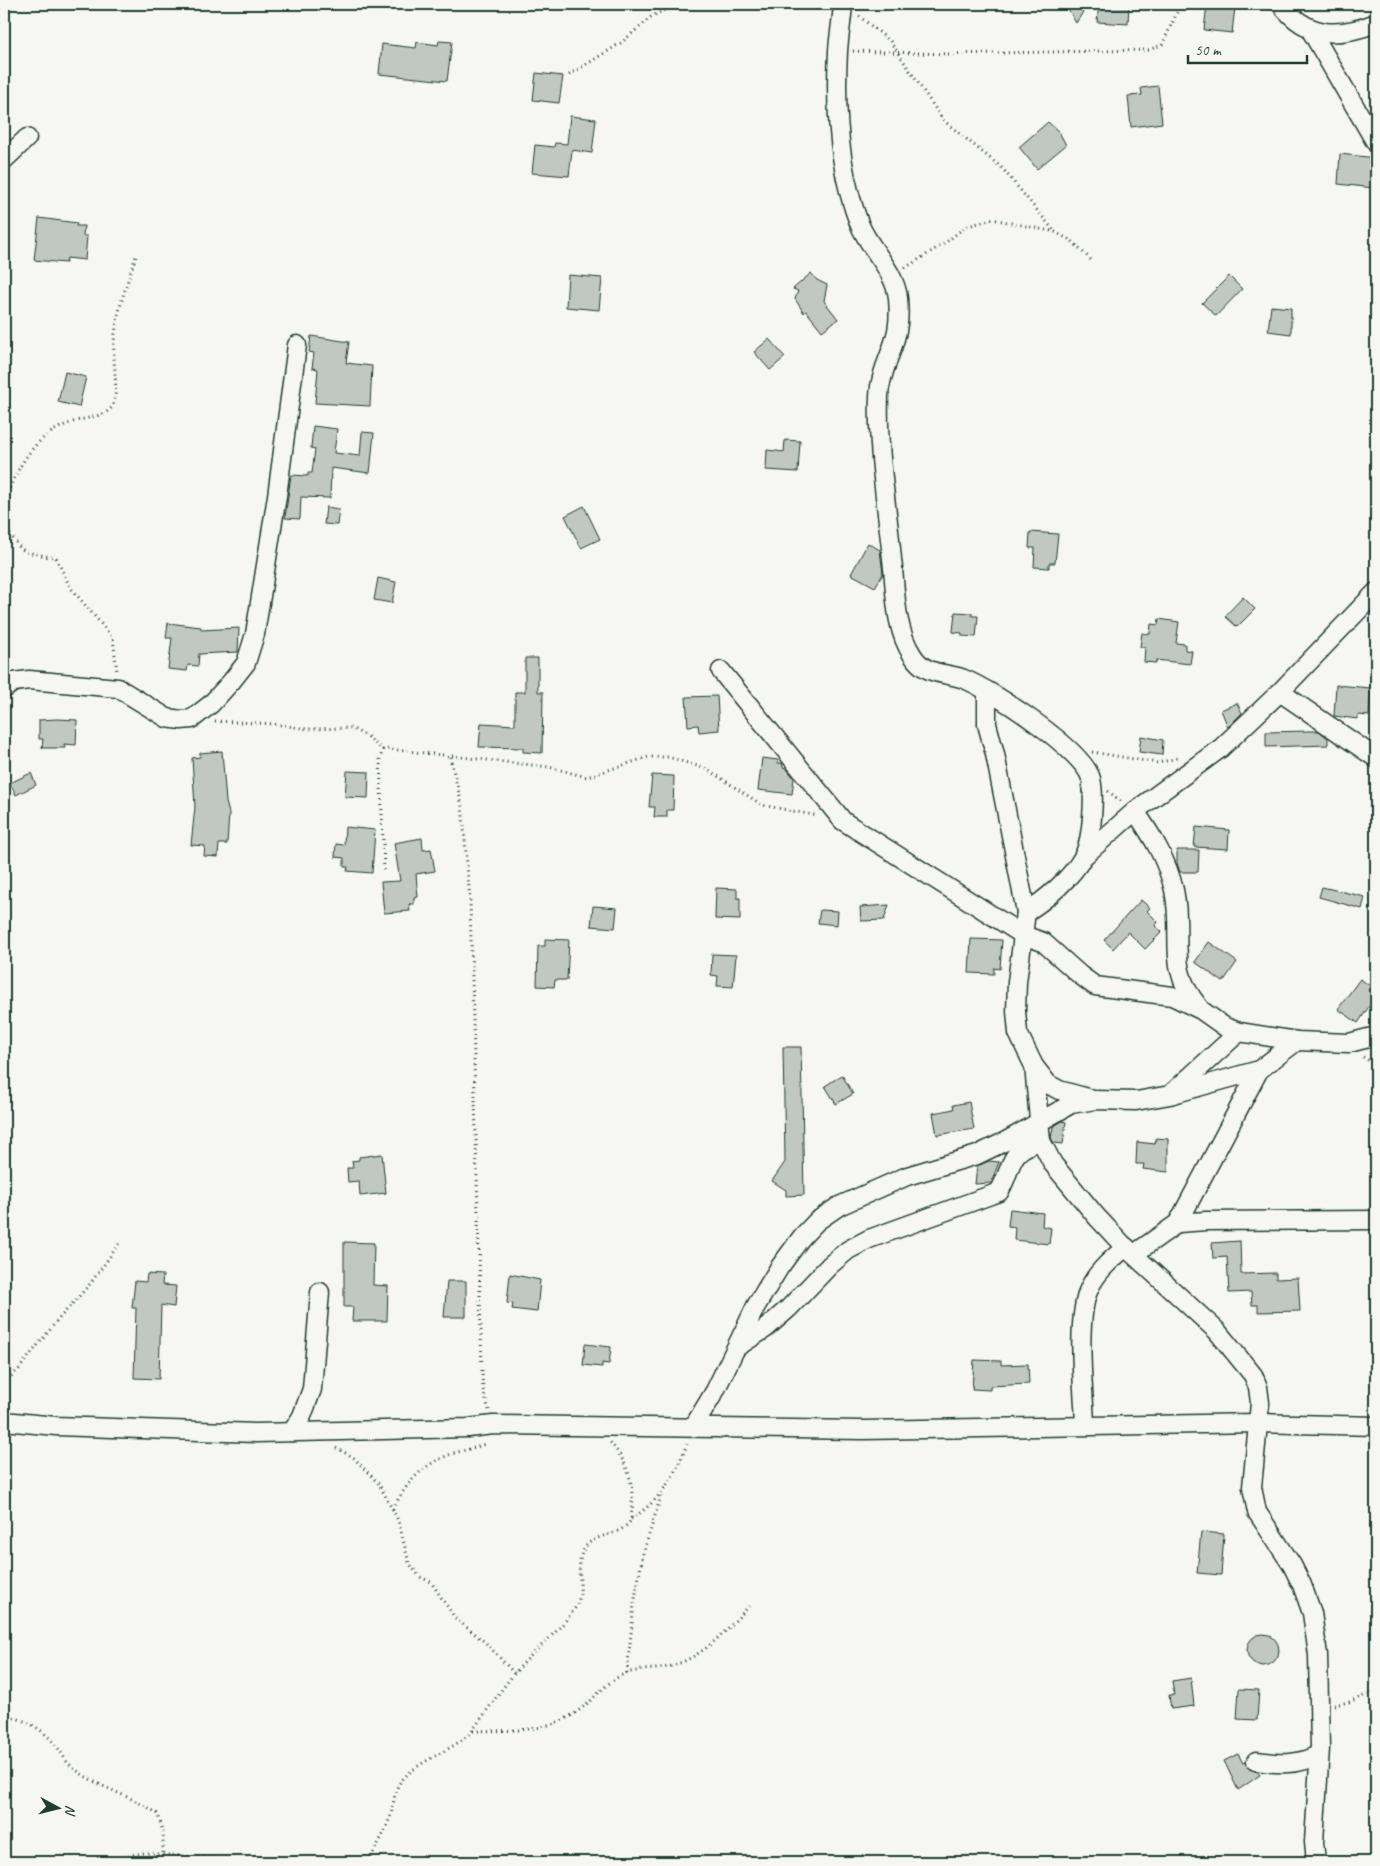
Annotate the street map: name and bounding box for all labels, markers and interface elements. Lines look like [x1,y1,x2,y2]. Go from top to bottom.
scale bar [1188,32,1306,64]
text: 50 m [1195,41,1222,60]
north arrow [32,1784,82,1834]
text: N [61,1804,79,1817]

